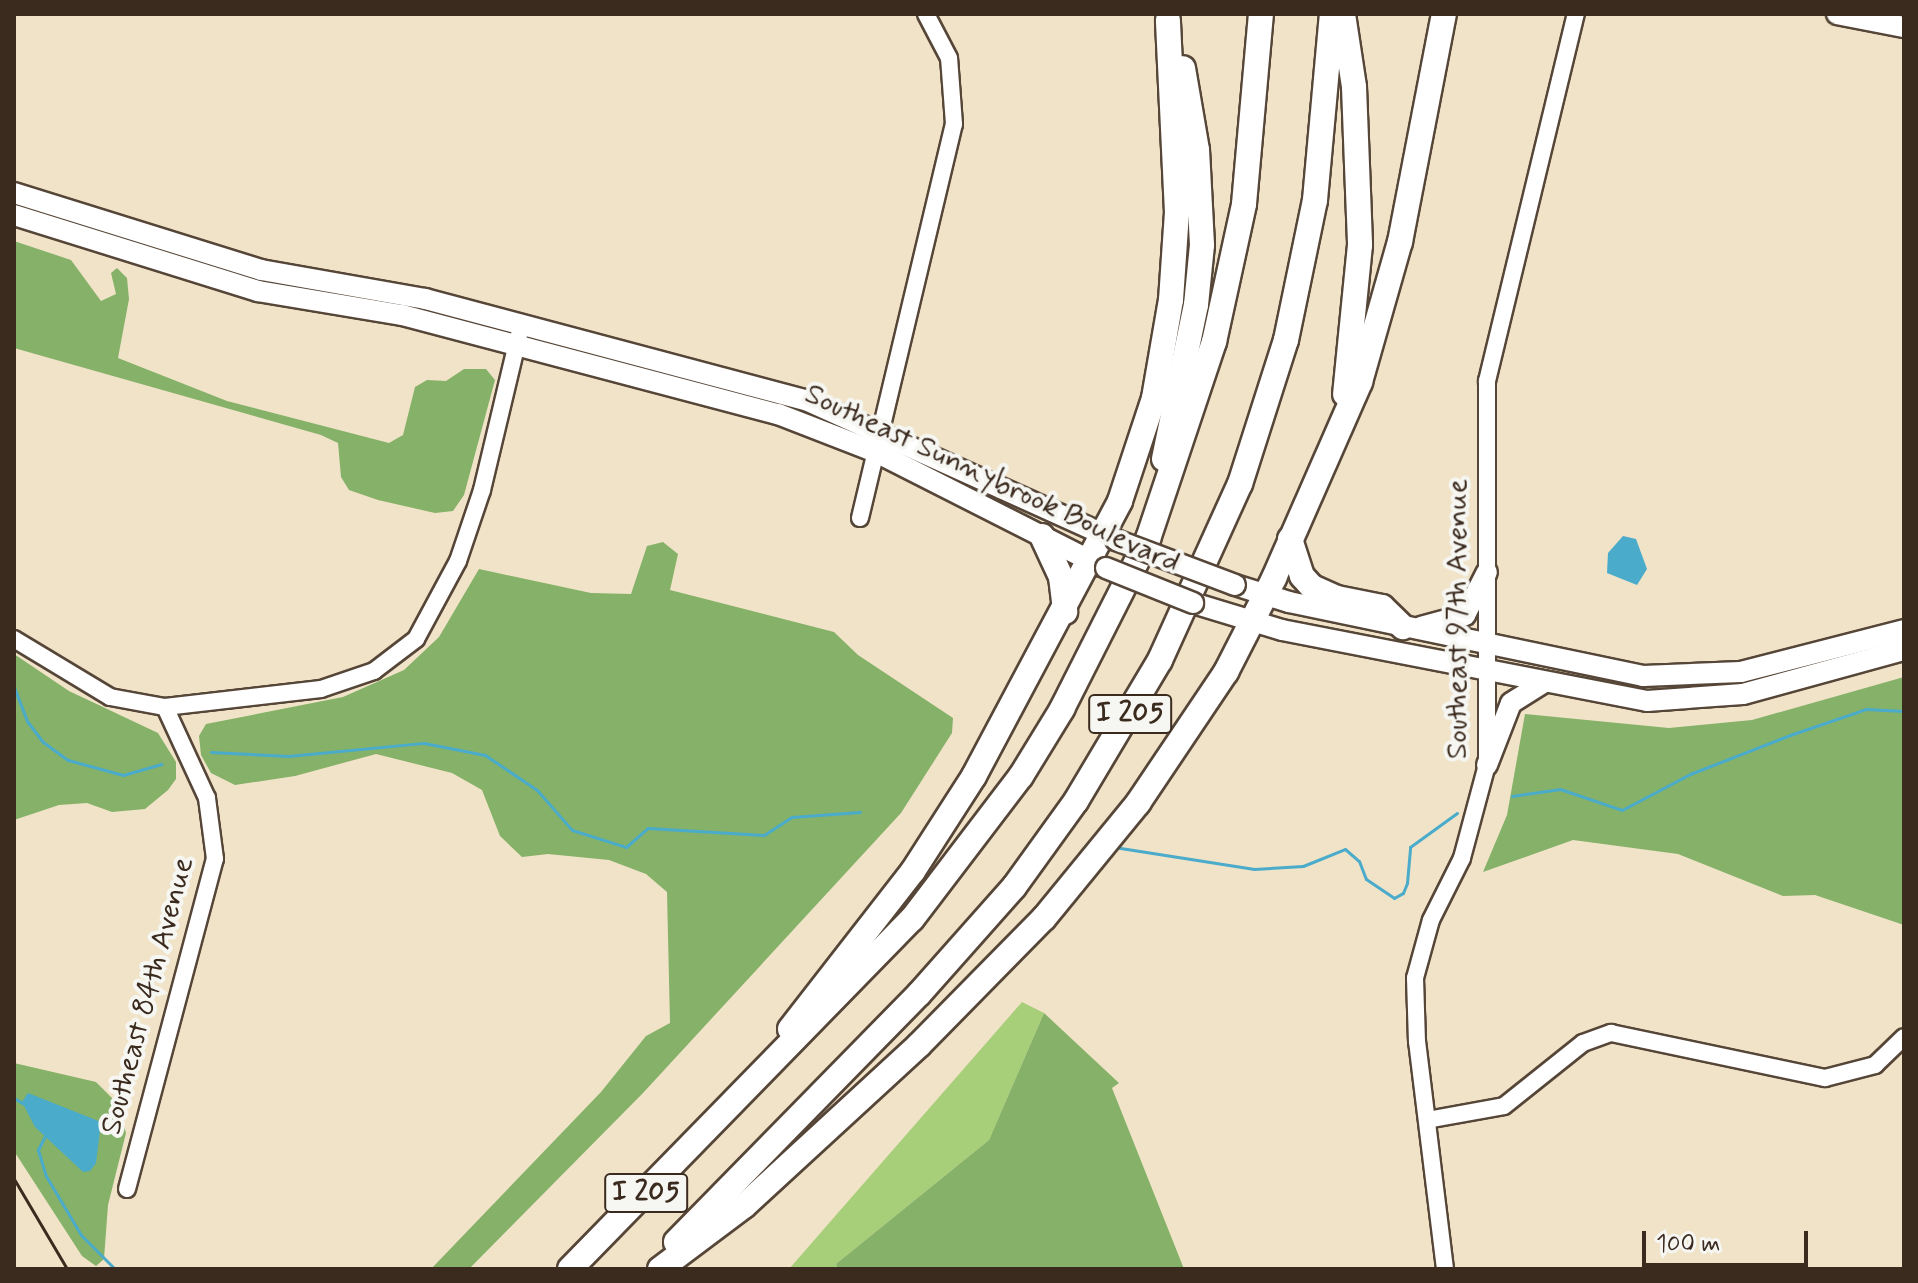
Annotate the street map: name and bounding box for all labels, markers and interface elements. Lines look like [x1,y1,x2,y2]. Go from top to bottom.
street label: Southeast Sunnybrook Boulevard [801,377,1183,581]
street label: Southeast 97th Avenue [1440,479,1476,759]
road number: I 205 [1088,690,1172,738]
street label: Southeast 84th Avenue [94,853,202,1139]
road number: I 205 [604,1169,688,1217]
scale bar [1646,1215,1812,1265]
text: 100 m [1656,1229,1720,1260]

